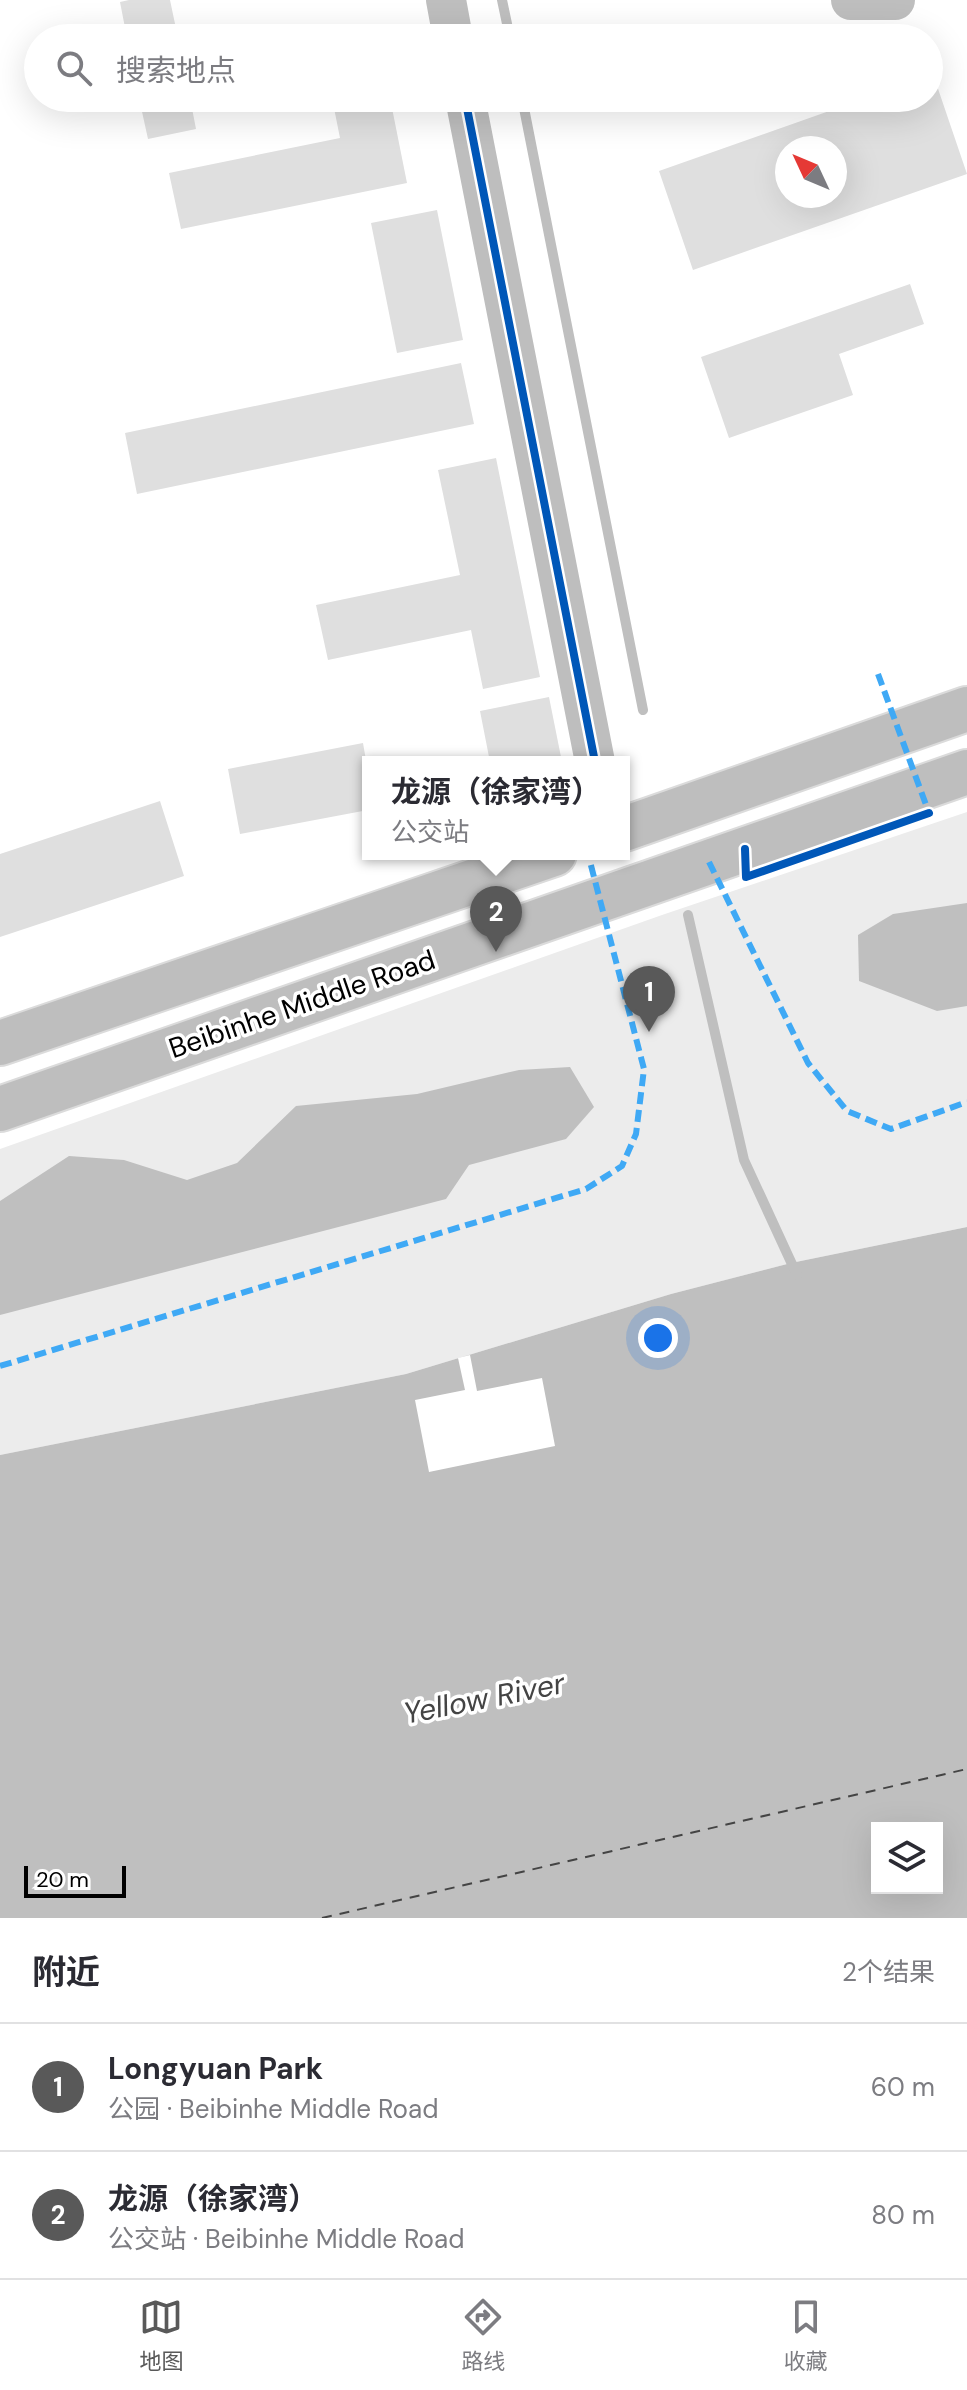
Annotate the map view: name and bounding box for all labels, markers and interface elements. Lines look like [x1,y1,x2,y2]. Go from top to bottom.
search box [24,24,943,112]
icon: search [52,46,96,90]
text: 搜索地点 [116,51,236,90]
north arrow [775,136,847,208]
popup [362,756,630,860]
text: 龙源（徐家湾） [391,772,601,811]
text: 公交站 [391,815,469,849]
pin: 2 [470,886,522,952]
street label: Beibinhe Middle Road [164,941,440,1067]
pin: 1 [623,966,675,1032]
your location [638,1318,678,1358]
water label: Yellow River [400,1663,569,1733]
map controls [871,1822,943,1894]
button: layers [871,1822,943,1894]
scale bar [24,1862,126,1898]
text: 20 m [36,1865,89,1894]
text: 附近 [32,1950,100,1995]
text: 2个结果 [842,1955,935,1989]
text: Longyuan Park [108,2049,323,2088]
text: 1 [53,2070,63,2104]
text: 60 m [871,2070,935,2104]
text: 公园 · Beibinhe Middle Road [108,2092,438,2126]
text: 龙源（徐家湾） [108,2179,318,2218]
text: 2 [50,2198,66,2232]
text: 80 m [871,2198,935,2232]
text: 公交站 · Beibinhe Middle Road [108,2222,464,2256]
tab: 地图 [139,2295,183,2376]
tab: 路线 [461,2295,506,2376]
tab: 收藏 [784,2295,828,2376]

